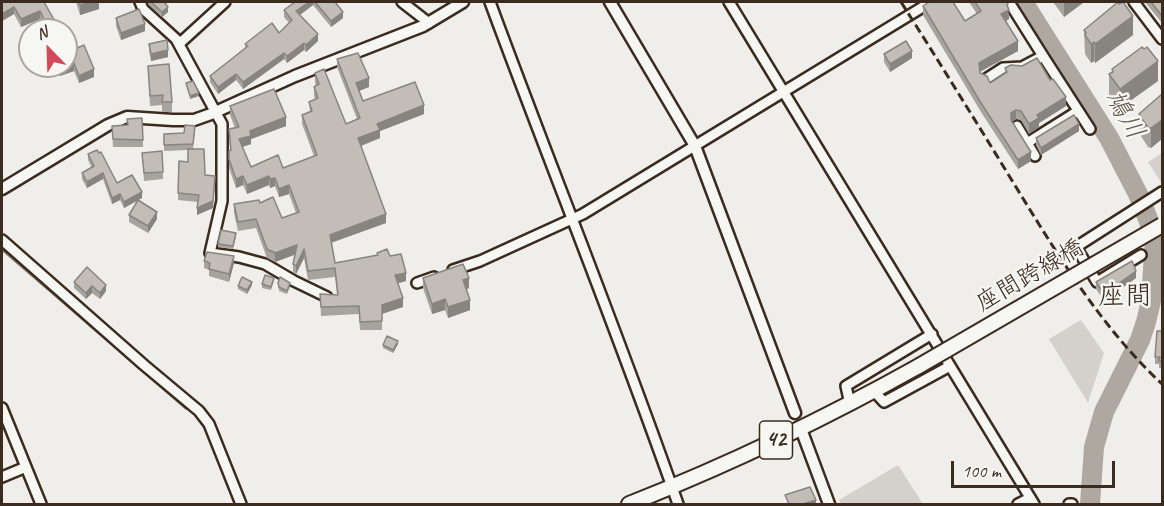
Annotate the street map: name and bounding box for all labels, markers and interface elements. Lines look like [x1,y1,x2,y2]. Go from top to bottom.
north arrow [18,18,78,78]
text: N [33,22,50,44]
water label: 鳩川 [1097,85,1151,145]
street label: 座間跨線橋 [971,234,1089,318]
district label: 座間 [1098,281,1152,313]
road number: 42 [760,421,792,459]
scale bar [954,449,1118,487]
text: 100 m [962,460,1001,482]

